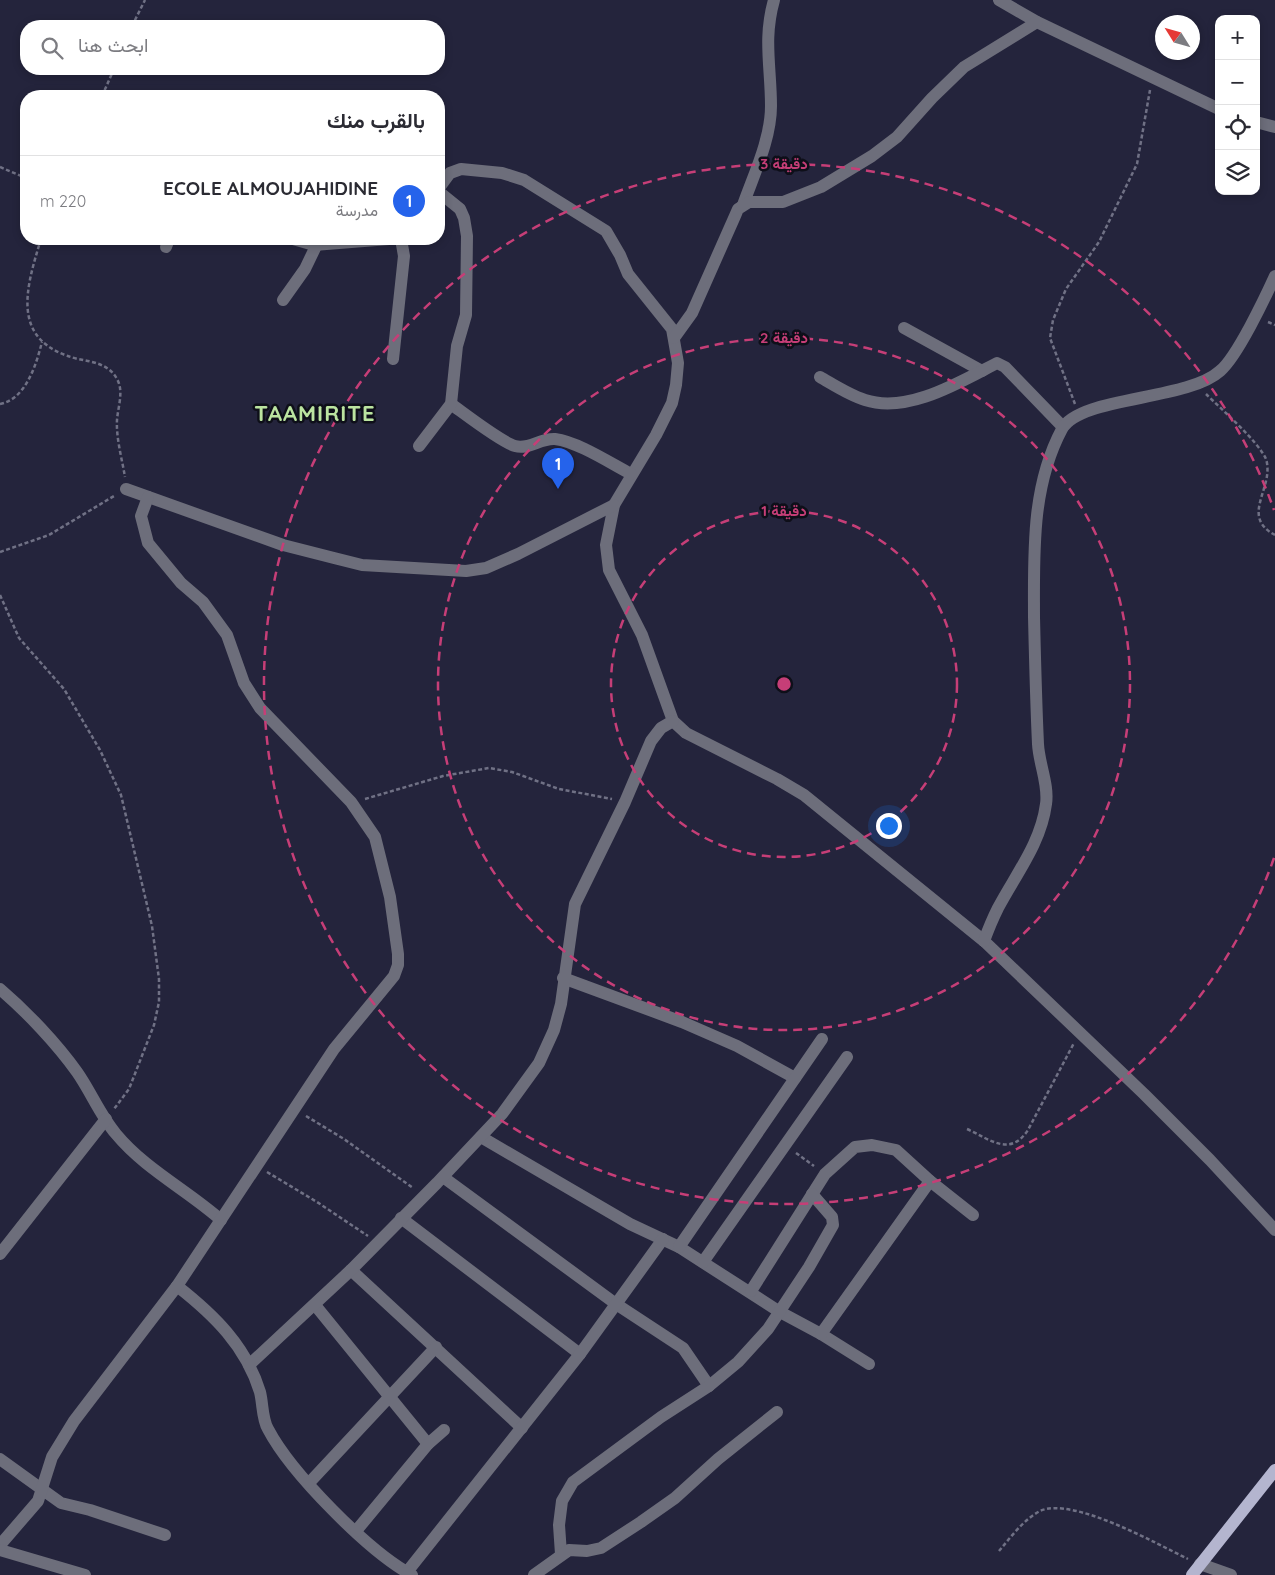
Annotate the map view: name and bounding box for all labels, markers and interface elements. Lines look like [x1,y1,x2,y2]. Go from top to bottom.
north arrow [1155,15,1200,60]
map controls [1215,15,1260,195]
button: + [1215,15,1260,60]
search box [20,20,445,75]
text: ابحث هنا [78,33,148,57]
icon: search [38,34,66,62]
button: − [1215,60,1260,105]
button: locate [1215,105,1260,150]
text: بالقرب منك [327,107,425,133]
button: layers [1215,150,1260,195]
text: 3 دقيقة [760,154,808,173]
text: ECOLE ALMOUJAHIDINE [163,176,378,200]
text: 220 m [40,191,86,211]
text: 1 [406,191,412,211]
text: مدرسة [336,200,378,220]
text: 2 دقيقة [760,328,808,347]
district label: TAAMIRITE [254,399,376,427]
pin: 1 [542,448,574,489]
text: 1 دقيقة [761,501,807,520]
centre of rings [775,675,793,693]
your location [876,813,902,839]

